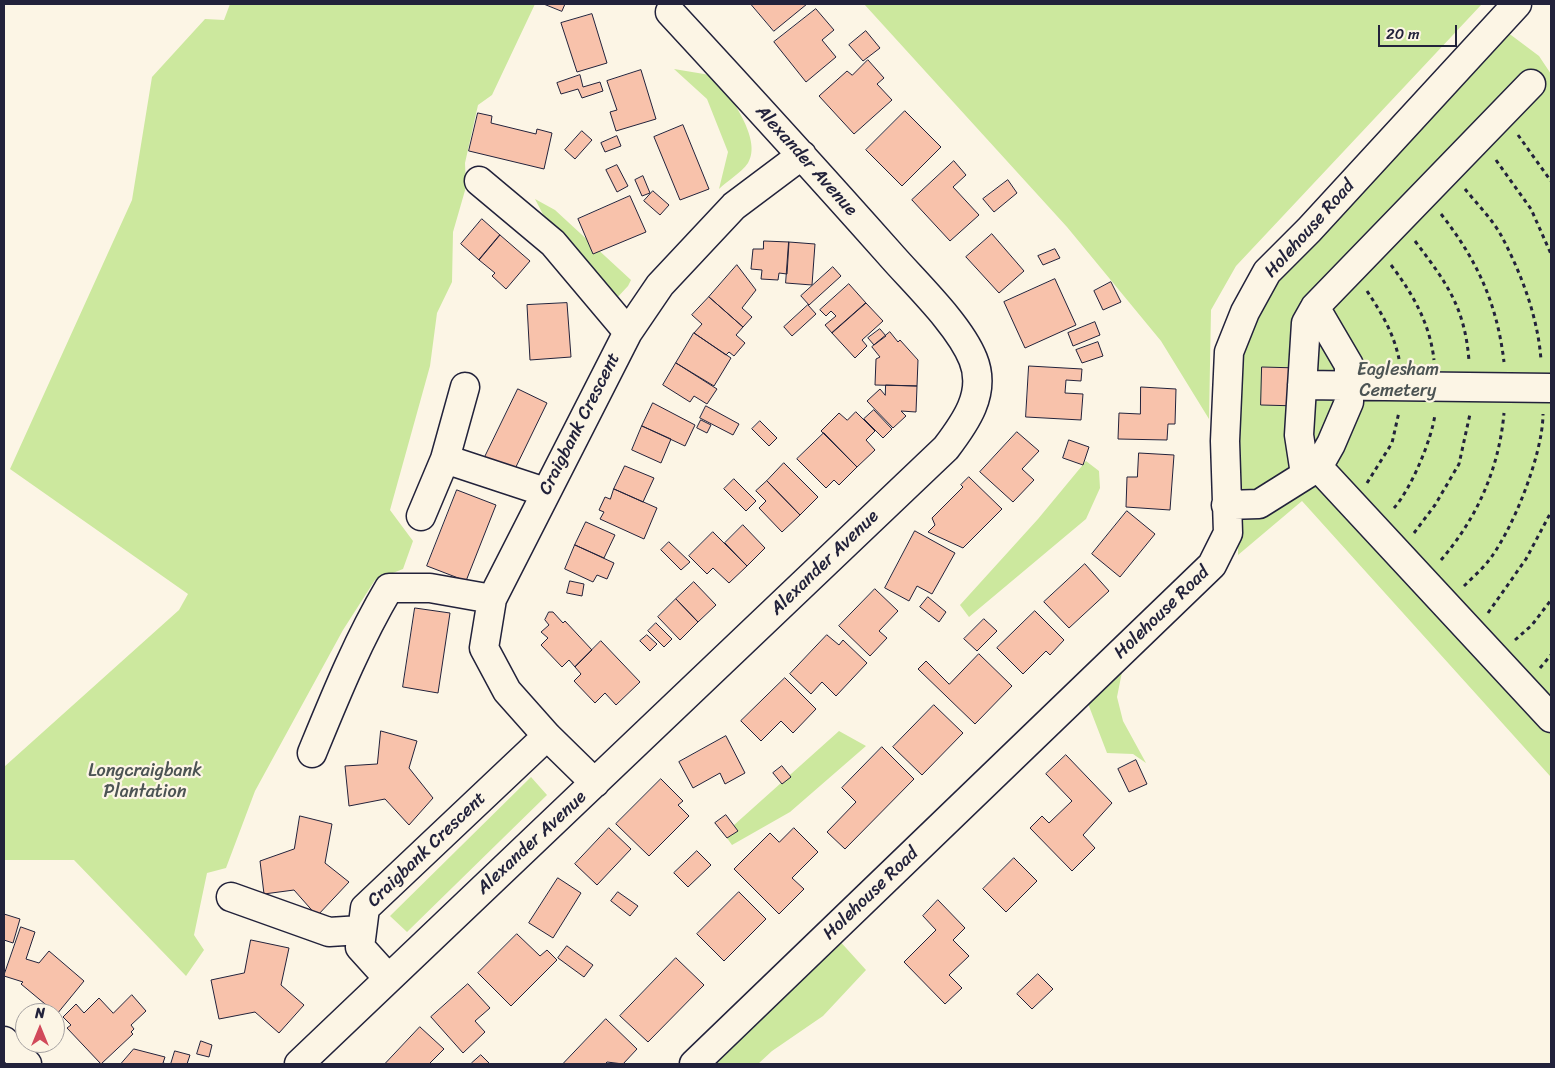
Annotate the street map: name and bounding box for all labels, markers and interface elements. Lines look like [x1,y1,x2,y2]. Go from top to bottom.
scale bar [1380,15,1459,47]
text: 20 m [1386,21,1420,47]
street label: Alexander Avenue [751,101,861,221]
street label: Holehouse Road [1260,176,1360,282]
street label: Craigbank Crescent [535,349,625,499]
park label: Eaglesham Cemetery [1357,359,1439,402]
street label: Alexander Avenue [766,506,884,620]
street label: Holehouse Road [1110,562,1214,664]
park label: Longcraigbank Plantation [88,760,202,802]
street label: Alexander Avenue [473,787,591,899]
street label: Craigbank Crescent [363,788,491,912]
street label: Holehouse Road [819,843,923,945]
text: N [35,1001,45,1026]
north arrow [15,1003,65,1053]

